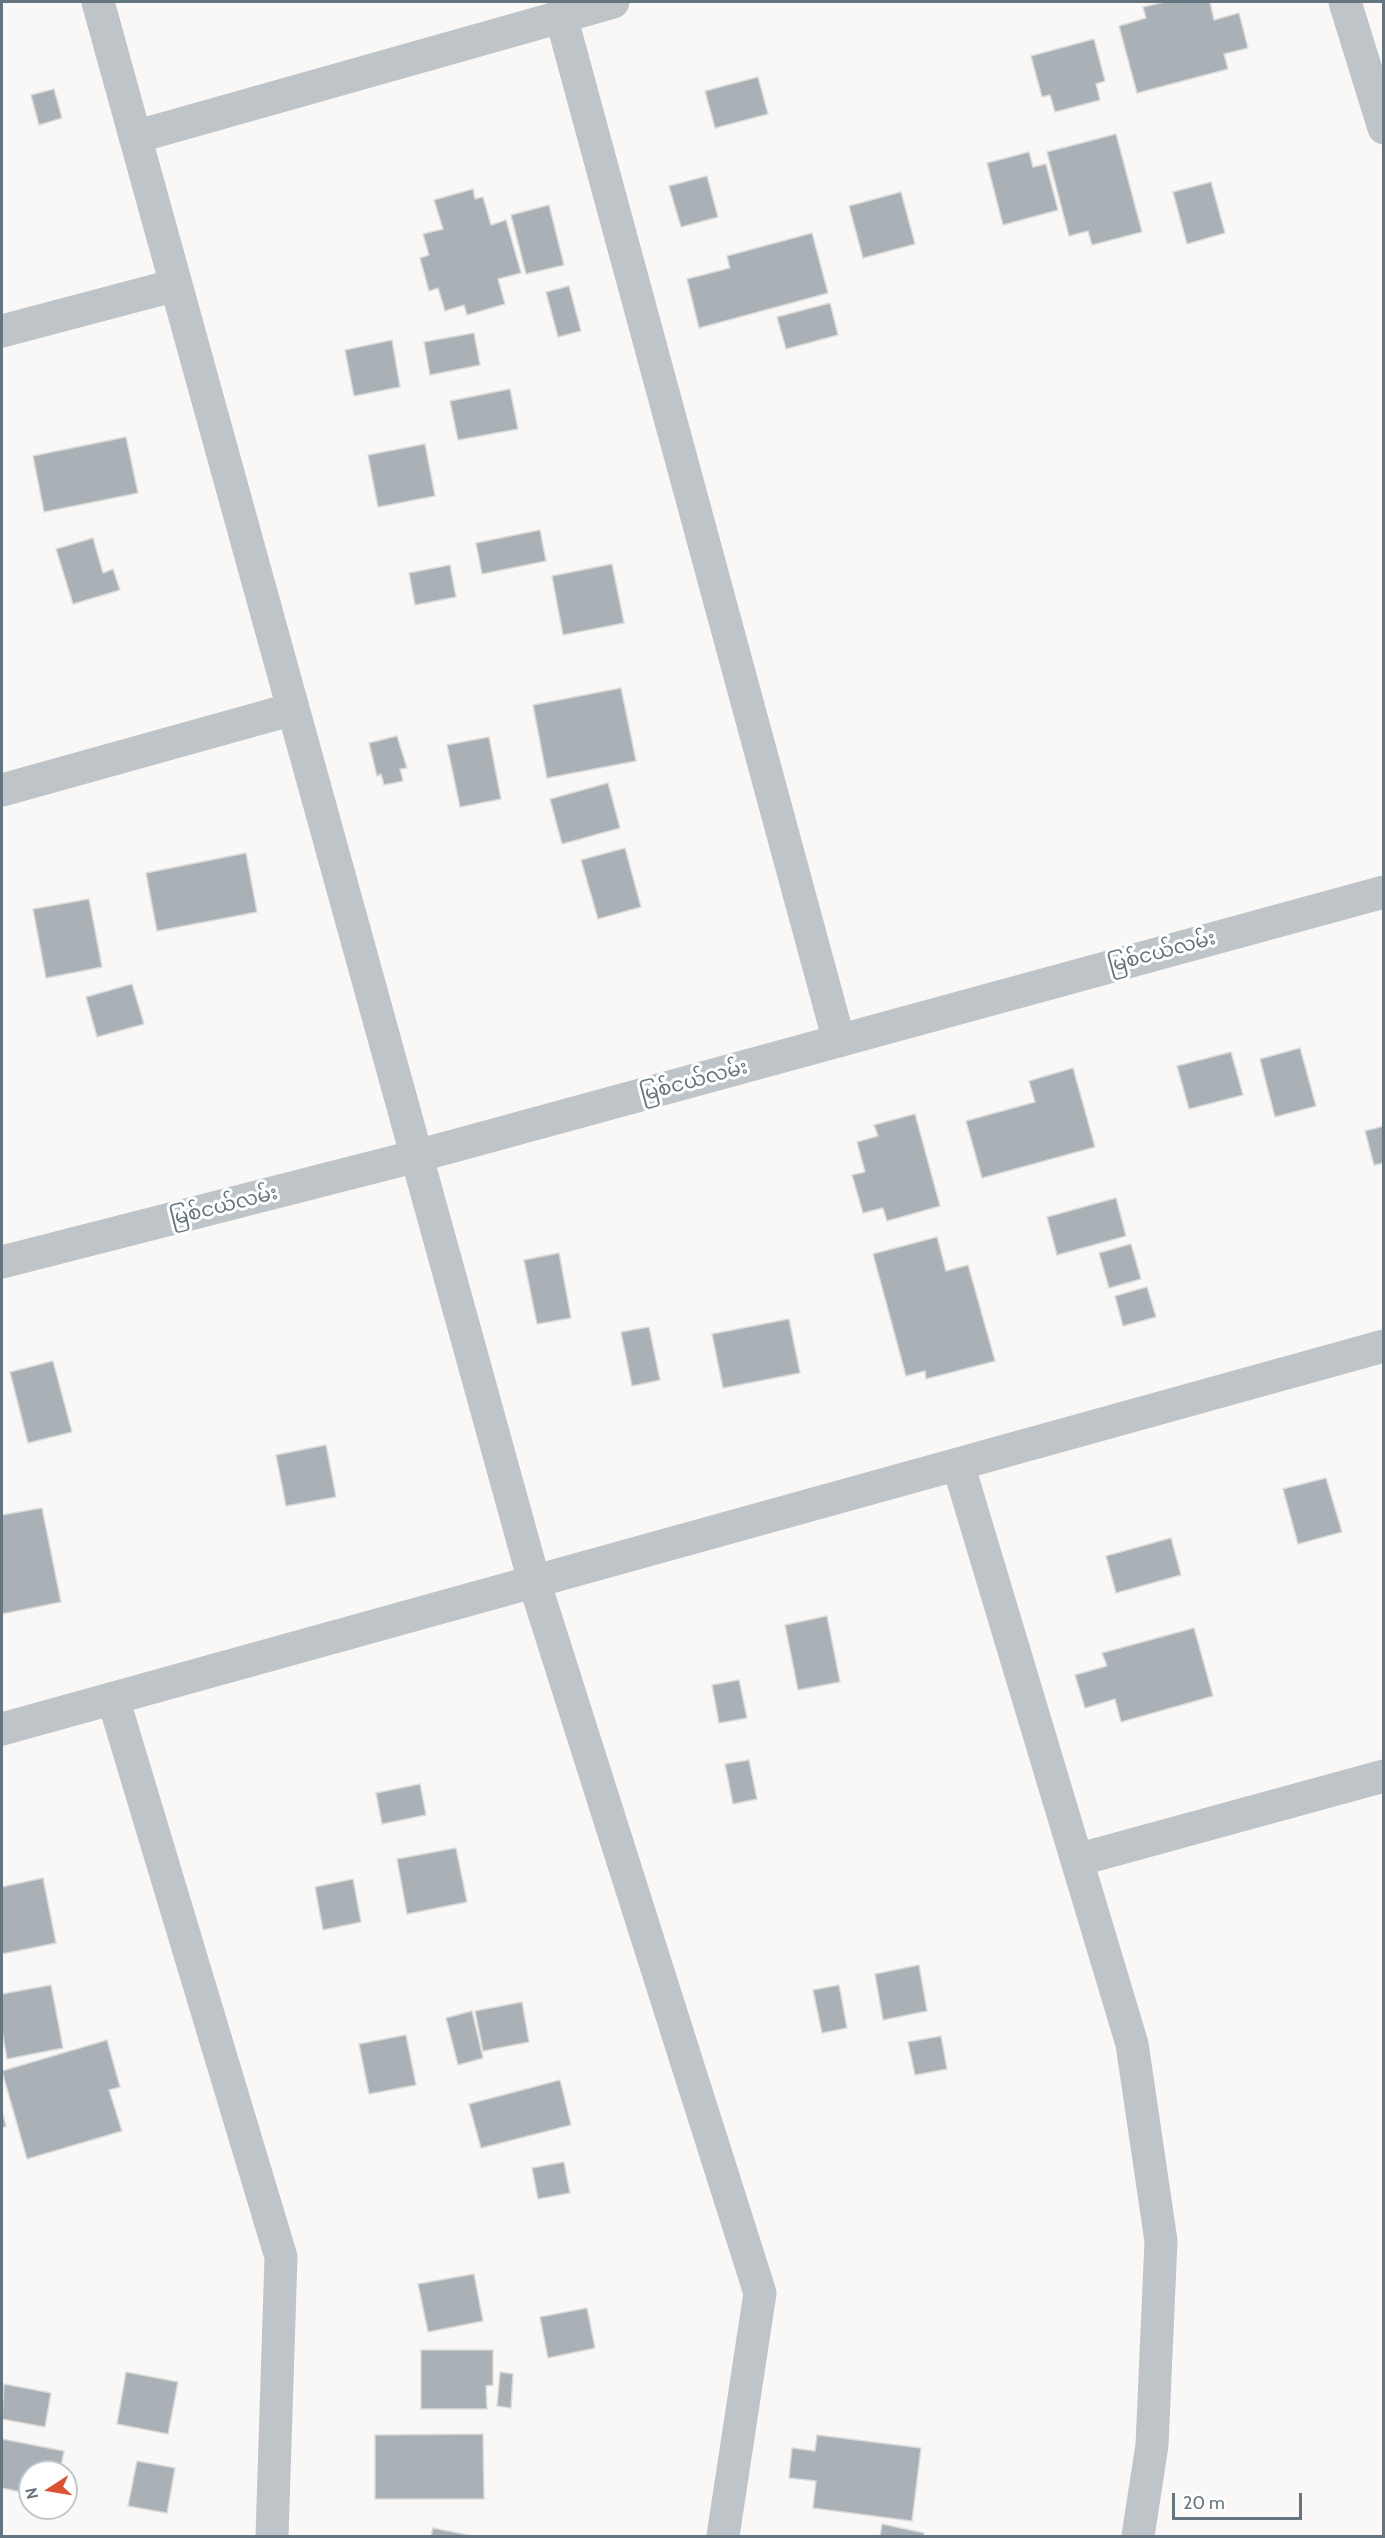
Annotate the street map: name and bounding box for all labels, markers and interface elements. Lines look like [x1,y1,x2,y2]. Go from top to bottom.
street label: မြစ်ငယ်လမ်း [1106,926,1218,978]
street label: မြစ်ငယ်လမ်း [638,1055,750,1107]
street label: မြစ်ငယ်လမ်း [168,1181,280,1231]
north arrow [18,2460,78,2520]
scale bar [1175,2481,1306,2519]
text: N [21,2486,42,2501]
text: 20 m [1183,2492,1225,2514]

